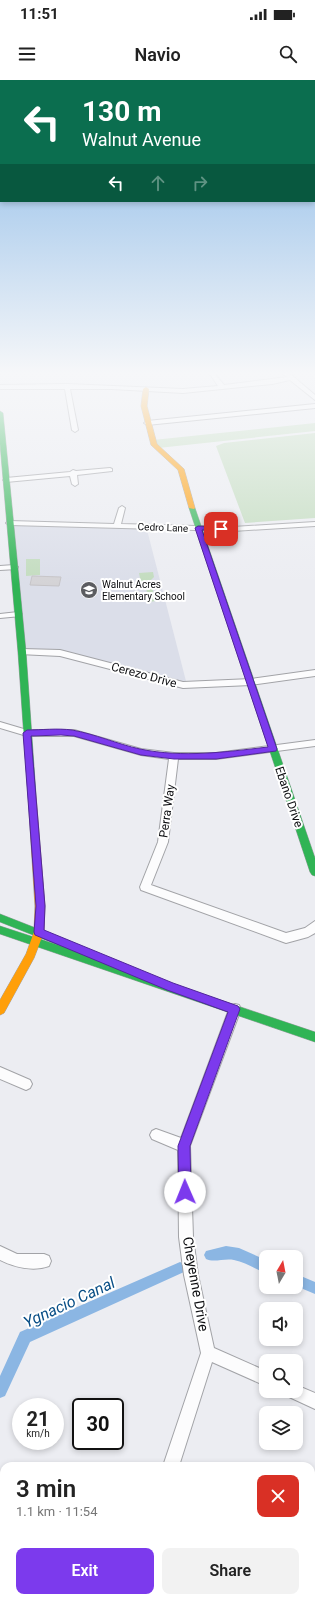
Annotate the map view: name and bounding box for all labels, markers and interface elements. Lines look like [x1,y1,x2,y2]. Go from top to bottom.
text: 11:51 [20,5,59,23]
icon: menu [16,43,38,65]
icon: search [277,43,299,65]
text: Navio [134,44,181,65]
text: 130 m [82,95,161,128]
icon: left [16,96,68,148]
text: Walnut Avenue [82,129,201,150]
icon: left [105,172,127,194]
icon: ahead [147,172,169,194]
icon: right [189,172,211,194]
pin [204,512,238,546]
icon: arrive [210,518,232,540]
street label: Cedro Lane [138,521,188,534]
place label: Walnut Acres Elementary School [102,579,185,602]
school or university icon: Walnut Acres Elementary School [79,580,99,600]
street label: Cerezo Drive [110,660,178,690]
street label: Ebano Drive [272,765,306,829]
street label: Perra Way [156,783,178,839]
position arrow [164,1171,206,1213]
street label: Cheyenne Drive [180,1235,212,1333]
north arrow [259,1250,303,1294]
map controls [259,1250,303,1450]
water label: Ygnacio Canal [21,1273,118,1332]
button: sound [259,1302,303,1346]
button: search [259,1354,303,1398]
speed limit sign: 30 [72,1398,124,1450]
button: layers [259,1406,303,1450]
text: 21 [27,1407,49,1431]
text: km/h [26,1428,50,1439]
text: 3 min [16,1475,76,1503]
button: close [257,1475,299,1517]
text: 1.1 km · 11:54 [16,1504,97,1519]
button: Exit [16,1548,154,1594]
button: Share [162,1548,299,1594]

